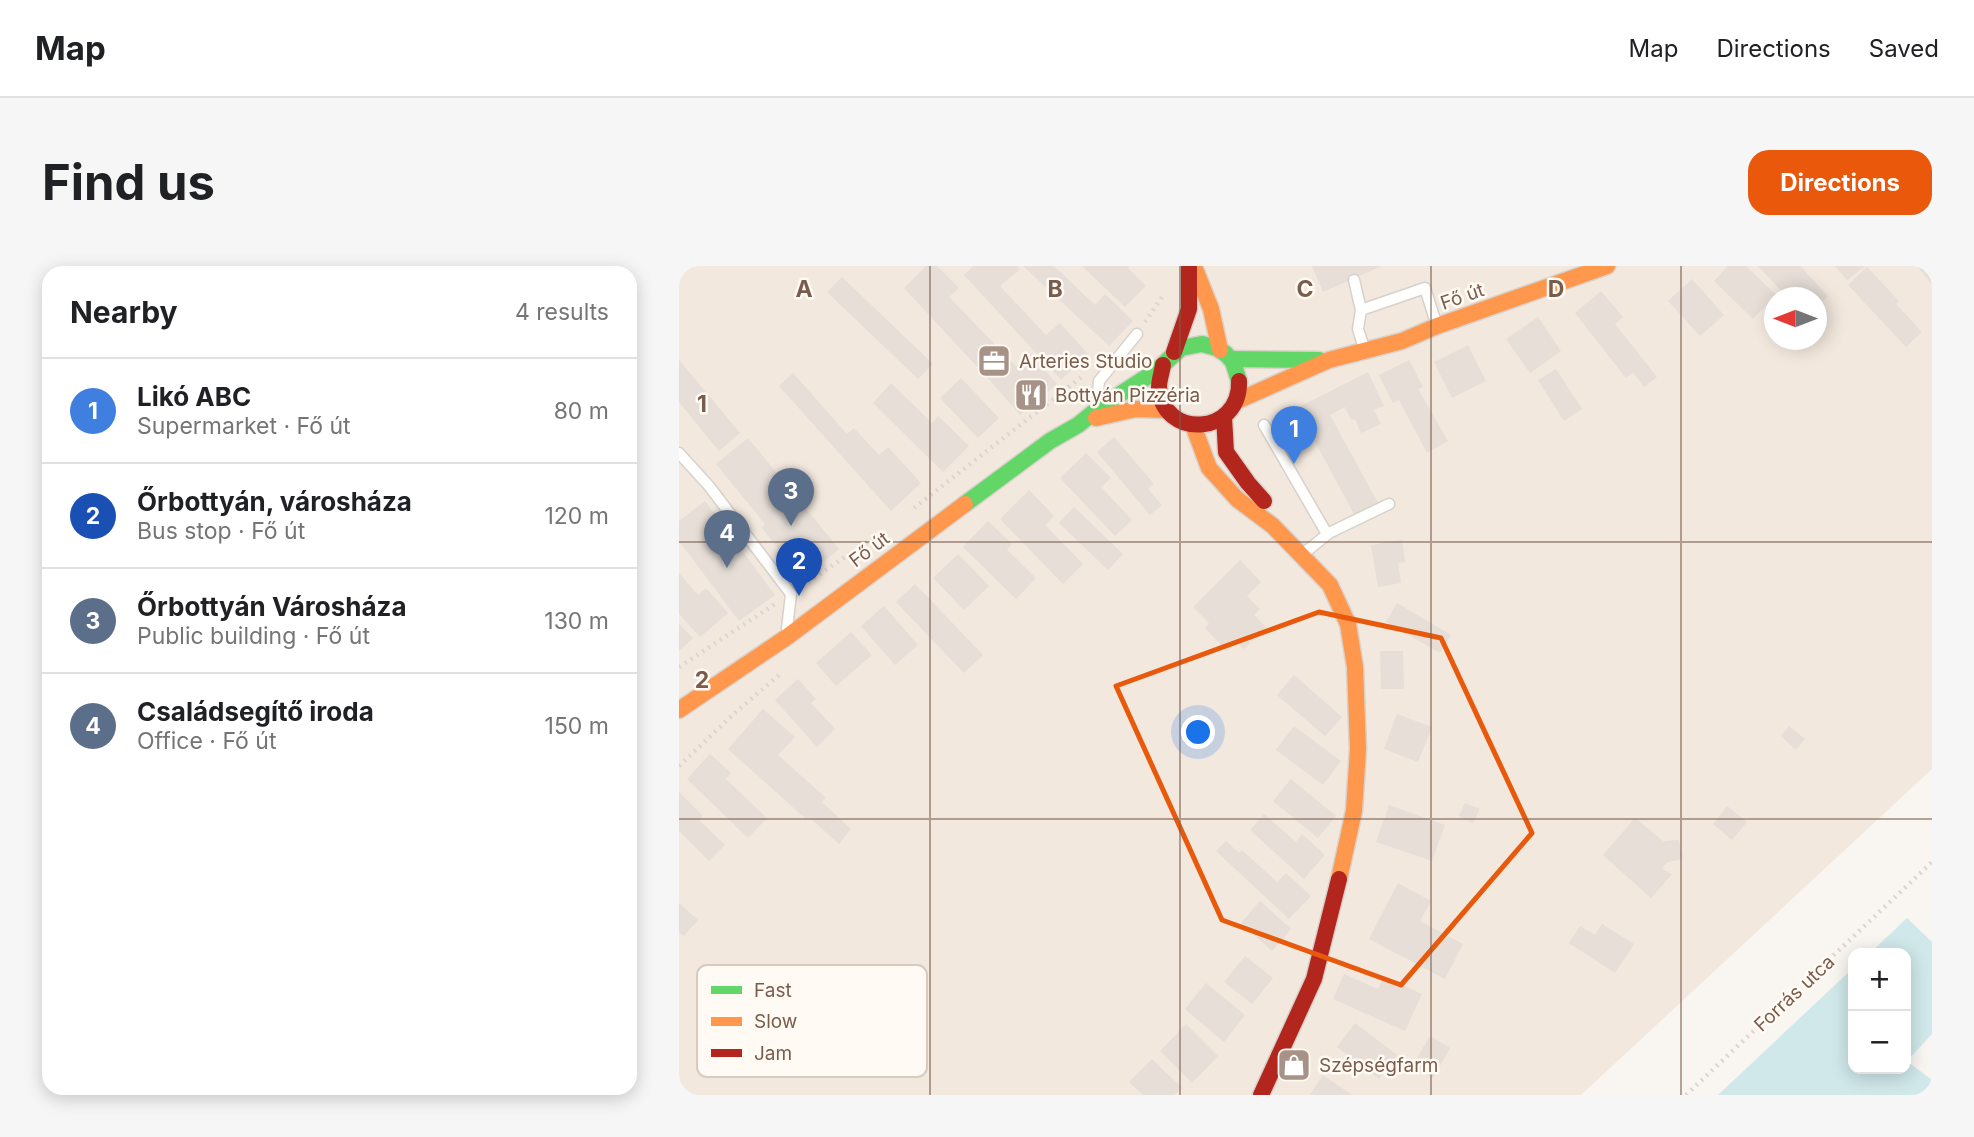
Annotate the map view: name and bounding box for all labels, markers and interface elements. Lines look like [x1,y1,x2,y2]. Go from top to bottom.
text: Map [35,28,106,68]
text: Map [1629,34,1678,63]
text: Directions [1716,34,1831,63]
text: Saved [1869,34,1939,63]
button: Directions [1748,150,1932,215]
text: Find us [42,153,215,212]
text: A [795,275,813,303]
text: B [1047,275,1063,303]
text: C [1296,275,1314,303]
text: D [1548,275,1564,303]
street label: Fő út [1437,278,1487,315]
north arrow [1764,287,1827,350]
text: Nearby [70,294,178,330]
text: 4 results [515,298,609,326]
office icon: Arteries Studio [975,342,1013,380]
place label: Arteries Studio [1019,350,1152,373]
restaurant icon: Bottyán Pizzéria [1012,376,1050,414]
text: Likó ABC [137,381,251,412]
place label: Bottyán Pizzéria [1055,384,1200,407]
text: 1 [697,390,707,418]
text: 1 [88,397,98,425]
text: 80 m [554,397,609,425]
pin: 1 [1271,406,1317,464]
text: Supermarket · Fő út [137,412,351,440]
pin: 3 [768,468,814,526]
text: Őrbottyán, városháza [137,486,412,517]
text: 2 [86,502,100,530]
text: 120 m [544,502,609,530]
pin: 4 [704,510,750,568]
text: Bus stop · Fő út [137,517,305,545]
street label: Fő út [845,527,894,572]
pin: 2 [776,538,822,596]
text: Őrbottyán Városháza [137,591,407,622]
text: 3 [86,607,100,635]
text: 130 m [544,607,609,635]
text: Public building · Fő út [137,622,370,650]
text: 2 [695,666,709,694]
text: Családsegítő iroda [137,696,374,727]
text: 4 [85,712,101,740]
text: 150 m [545,712,609,740]
your location [1181,715,1215,749]
text: Office · Fő út [137,727,276,755]
map controls [1848,948,1911,1074]
button: + [1848,948,1911,1011]
street label: Forrás utca [1749,950,1839,1036]
legend [697,965,927,1077]
text: Fast [754,979,792,1002]
text: Slow [754,1010,797,1033]
button: − [1848,1011,1911,1074]
text: Jam [754,1042,792,1065]
shop icon: Szépségfarm [1275,1046,1313,1084]
place label: Szépségfarm [1319,1054,1438,1077]

